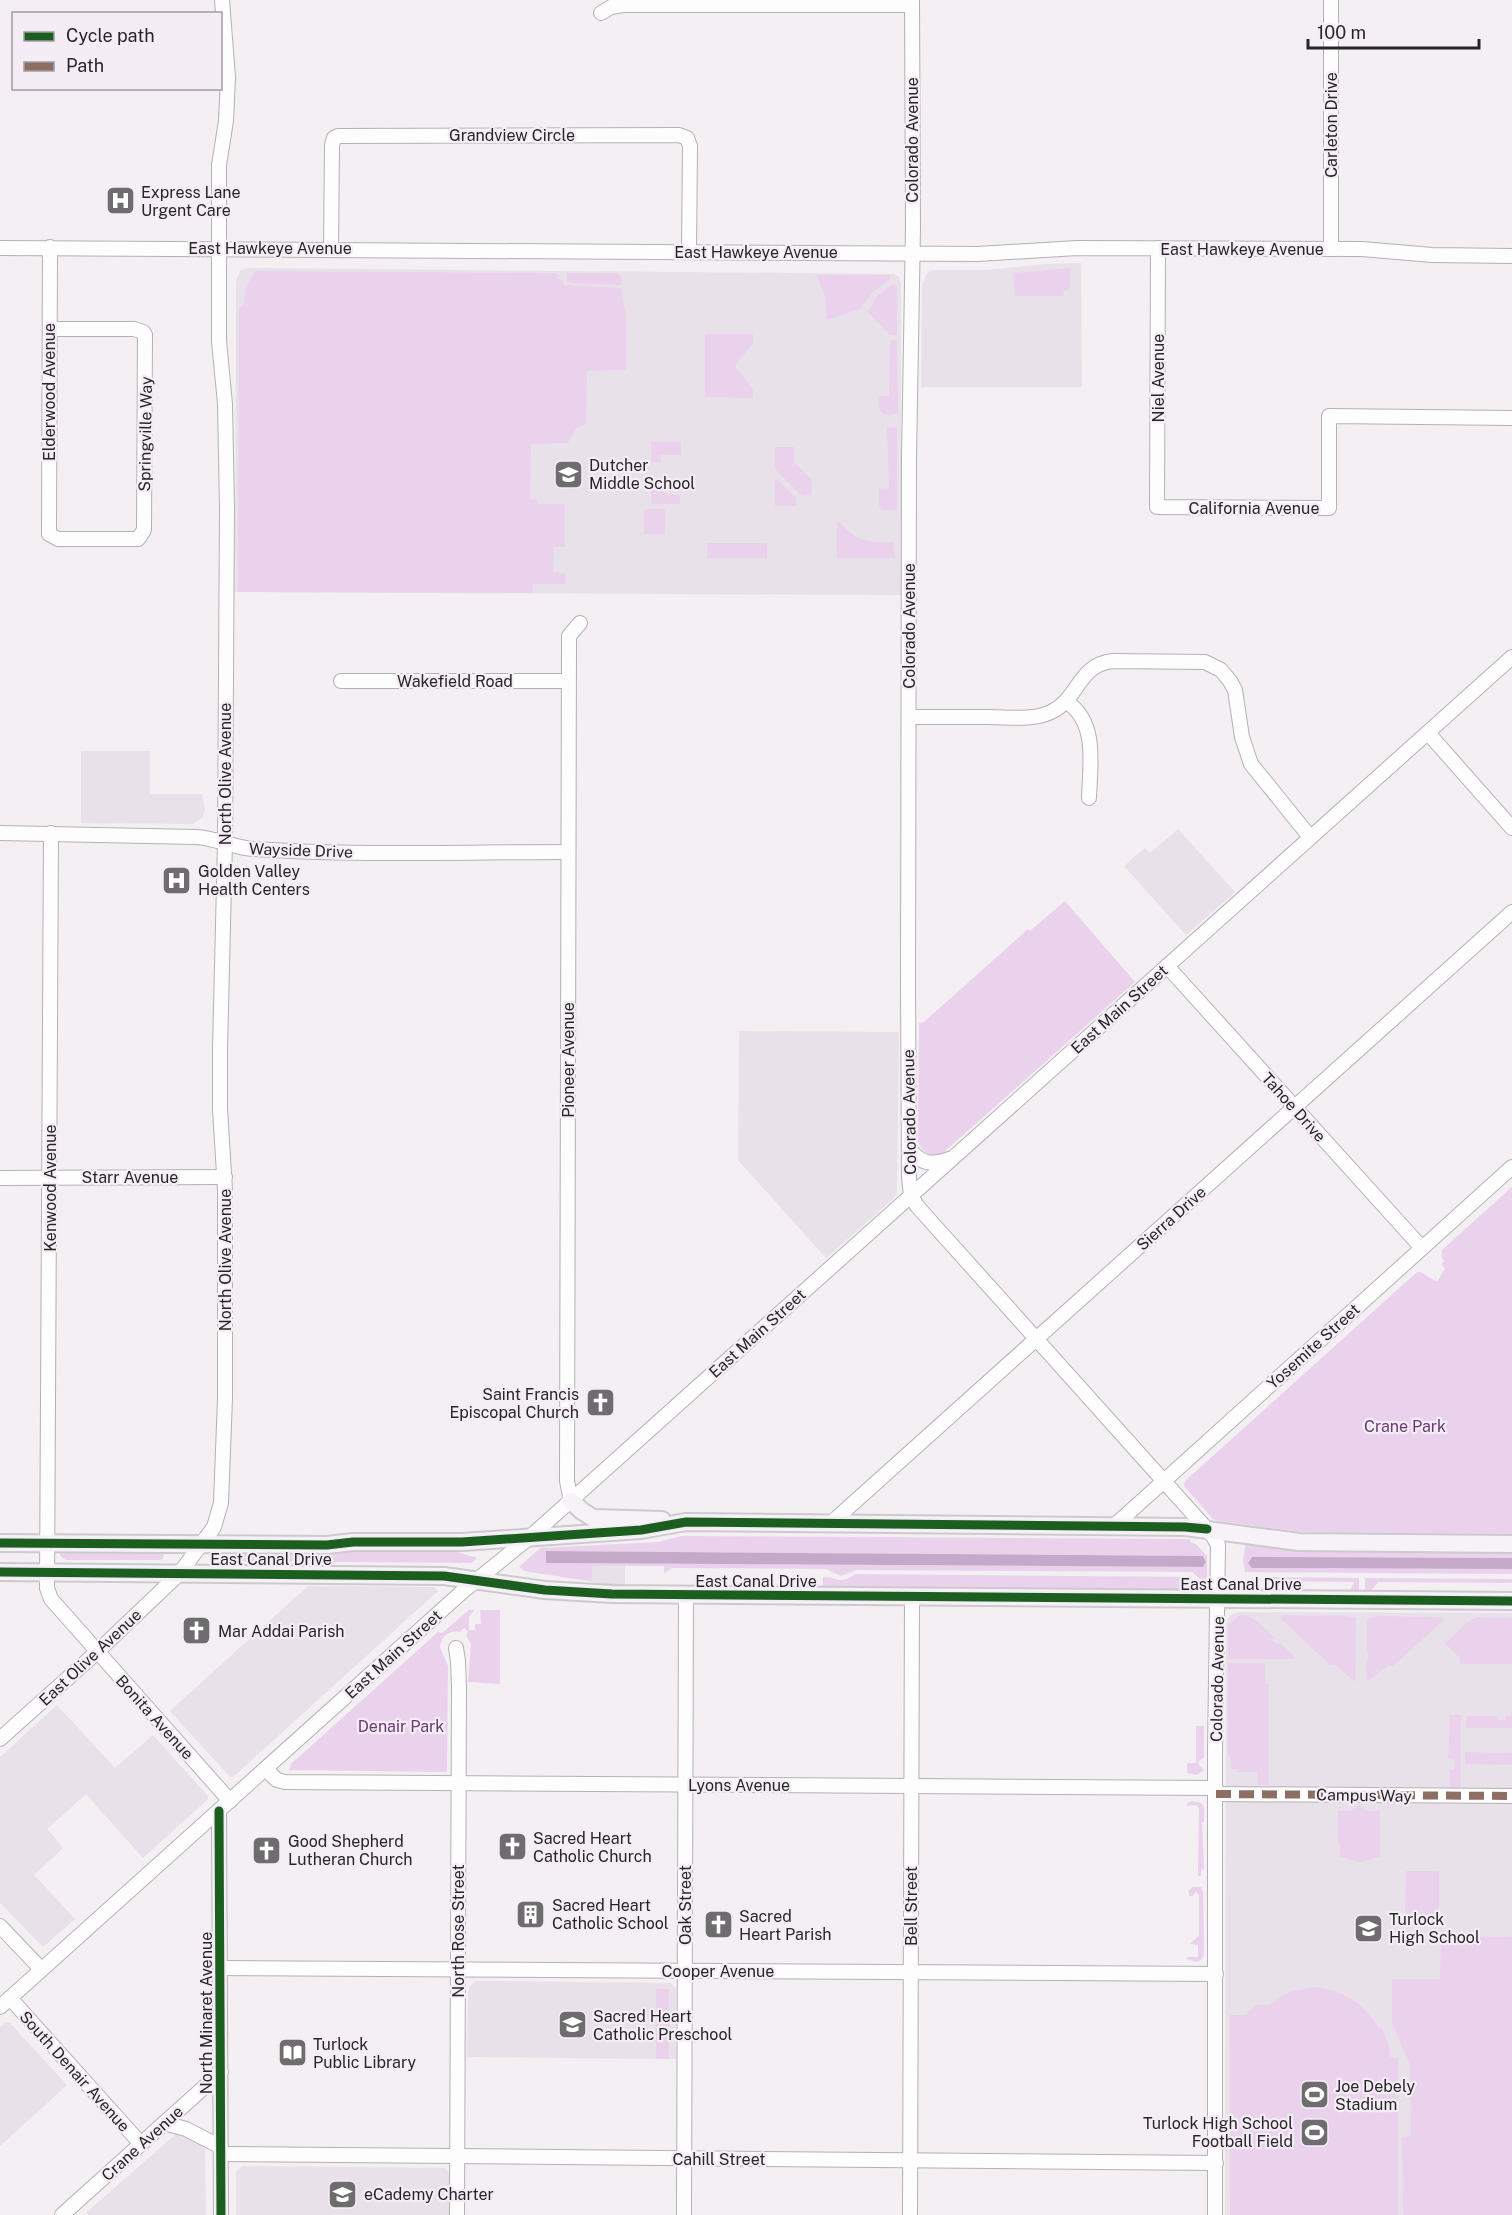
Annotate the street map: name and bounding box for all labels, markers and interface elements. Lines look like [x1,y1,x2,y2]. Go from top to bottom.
legend [12,12,222,90]
scale bar [1308,12,1479,50]
text: 100 m [1317,22,1366,43]
text: Cycle path [66,25,155,46]
text: Path [66,55,104,76]
street label: Carleton Drive [1322,72,1341,178]
street label: Colorado Avenue [903,77,922,203]
street label: Grandview Circle [449,126,575,145]
place label: Express Lane Urgent Care [141,183,241,220]
hospital icon: Express Lane Urgent Care [104,185,136,217]
street label: East Hawkeye Avenue [188,239,352,258]
street label: East Hawkeye Avenue [1160,240,1324,259]
street label: East Hawkeye Avenue [674,243,838,262]
street label: Elderwood Avenue [40,323,59,461]
street label: Niel Avenue [1149,334,1168,422]
street label: Springville Way [135,376,156,492]
place label: Dutcher Middle School [589,456,695,493]
school or university icon: Dutcher Middle School [552,458,584,490]
street label: California Avenue [1189,499,1319,518]
street label: Colorado Avenue [900,563,919,689]
street label: Wakefield Road [397,672,513,691]
street label: North Olive Avenue [216,703,235,845]
street label: Wayside Drive [249,839,353,862]
place label: Golden Valley Health Centers [198,862,310,899]
hospital icon: Golden Valley Health Centers [161,864,193,896]
street label: East Main Street [1067,961,1172,1058]
street label: Pioneer Avenue [559,1002,578,1118]
street label: Colorado Avenue [899,1049,920,1175]
street label: Tahoe Drive [1258,1069,1330,1146]
street label: Kenwood Avenue [41,1124,60,1252]
street label: Starr Avenue [82,1168,178,1187]
street label: Sierra Drive [1133,1182,1210,1255]
street label: North Olive Avenue [216,1189,235,1331]
street label: East Main Street [705,1285,810,1382]
street label: Yosemite Street [1263,1300,1364,1393]
place label: Saint Francis Episcopal Church [449,1385,579,1422]
church icon: Saint Francis Episcopal Church [584,1387,616,1419]
park label: Crane Park [1364,1417,1446,1436]
street label: East Canal Drive [210,1550,332,1569]
street label: East Canal Drive [695,1572,817,1591]
street label: East Canal Drive [1180,1575,1302,1594]
street label: East Olive Avenue [35,1605,145,1710]
street label: East Main Street [341,1606,446,1703]
church icon: Mar Addai Parish [181,1615,213,1647]
street label: Colorado Avenue [1207,1616,1228,1742]
place label: Mar Addai Parish [218,1622,344,1641]
street label: Bonita Avenue [112,1671,197,1763]
park label: Denair Park [358,1717,444,1736]
street label: Lyons Avenue [688,1776,790,1795]
street label: Campus Way [1316,1785,1412,1806]
place label: Sacred Heart Catholic Church [533,1829,652,1866]
church icon: Sacred Heart Catholic Church [496,1831,528,1863]
place label: Good Shepherd Lutheran Church [288,1832,413,1869]
church icon: Good Shepherd Lutheran Church [251,1834,283,1866]
street label: North Rose Street [449,1864,468,1998]
street label: Oak Street [676,1865,695,1945]
street label: Bell Street [902,1866,921,1946]
place label: Sacred Heart Catholic School [552,1896,669,1933]
building icon: Sacred Heart Catholic School [515,1898,547,1930]
place label: Sacred Heart Parish [739,1907,832,1944]
church icon: Sacred Heart Parish [702,1909,734,1941]
place label: Turlock High School [1389,1910,1480,1947]
school or university icon: Turlock High School [1352,1912,1384,1944]
street label: North Minaret Avenue [197,1932,216,2094]
street label: Cooper Avenue [662,1962,774,1981]
street label: South Denair Avenue [15,2007,134,2136]
place label: Sacred Heart Catholic Preschool [593,2007,732,2044]
school or university icon: Sacred Heart Catholic Preschool [556,2009,588,2041]
place label: Turlock Public Library [313,2035,416,2072]
library icon: Turlock Public Library [276,2037,308,2069]
place label: Joe Debely Stadium [1335,2077,1415,2114]
sports icon: Joe Debely Stadium [1298,2079,1330,2111]
street label: Crane Avenue [98,2102,187,2185]
place label: Turlock High School Football Field [1143,2114,1293,2151]
sports icon: Turlock High School Football Field [1298,2116,1330,2148]
street label: Cahill Street [672,2150,766,2169]
school or university icon: eCademy Charter [327,2178,359,2210]
place label: eCademy Charter [364,2185,494,2204]

